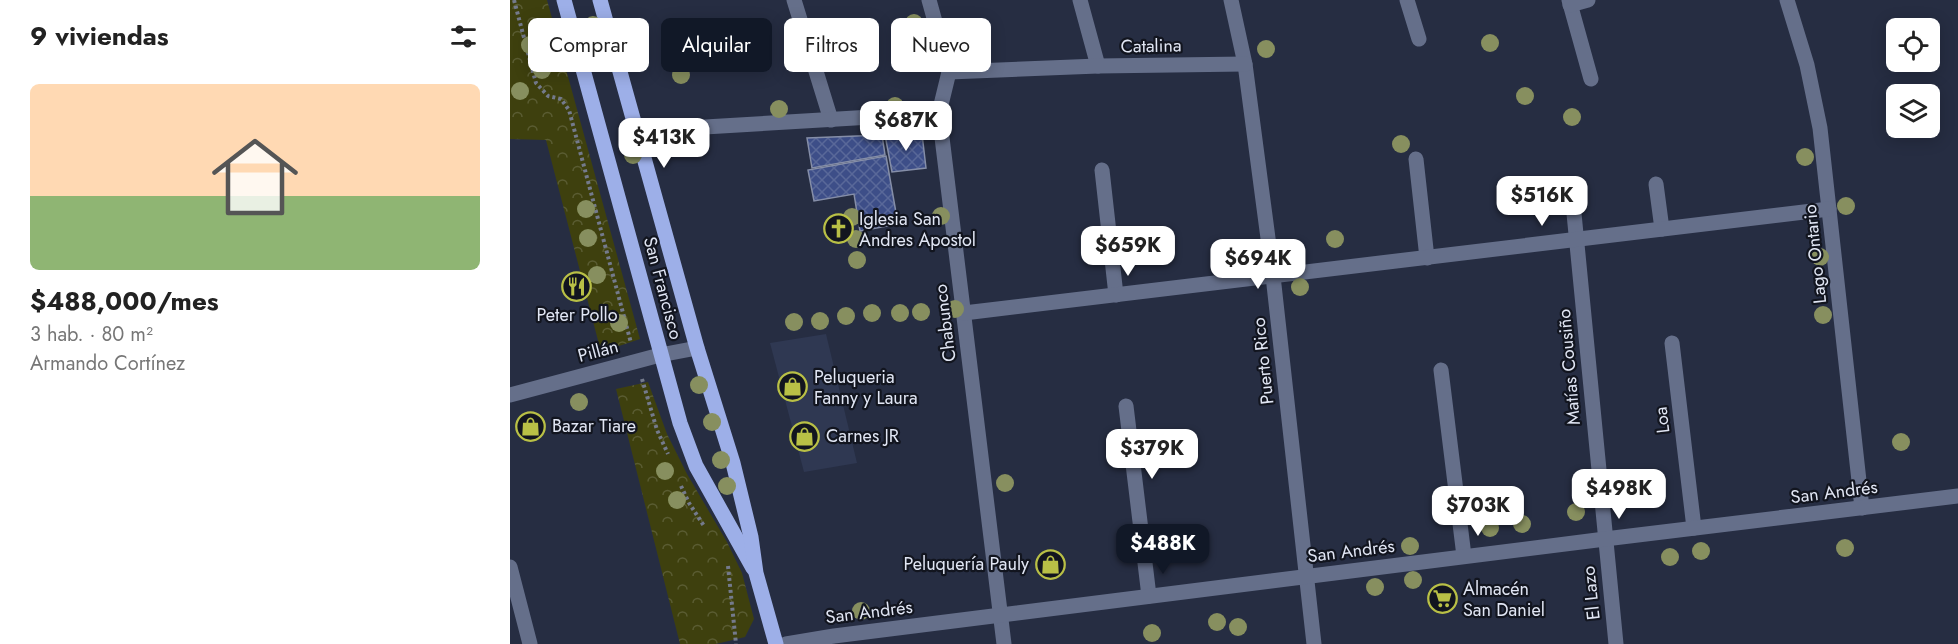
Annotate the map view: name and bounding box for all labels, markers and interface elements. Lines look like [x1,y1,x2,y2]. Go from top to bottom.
text: 9 viviendas [30,17,169,55]
chip: Comprar [528,18,649,72]
chip: Alquilar [661,18,772,72]
chip: Filtros [784,18,879,72]
chip: Nuevo [891,18,991,72]
map controls [1886,18,1940,138]
button: locate [1886,18,1940,72]
icon: filters [447,20,480,53]
street label: Catalina [1120,32,1182,60]
button: layers [1886,84,1940,138]
pin: $687K [864,101,948,152]
text: $687K [874,106,938,135]
pin: $413K [622,118,706,169]
icon: home [201,123,309,231]
text: $413K [633,123,695,152]
pin: $516K [1500,176,1584,227]
text: $516K [1511,181,1573,210]
street label: Lago Ontario [1797,203,1833,305]
place label: Iglesia San Andres Apostol [859,206,976,253]
church icon: Iglesia San Andres Apostol [822,213,854,245]
pin: $659K [1086,226,1170,277]
text: $659K [1095,231,1161,260]
street label: San Francisco [637,234,689,342]
pin: $694K [1216,239,1300,290]
text: $694K [1224,244,1292,273]
restaurant icon: Peter Pollo [561,270,593,302]
text: $488,000/mes [30,282,219,320]
street label: Chabunco [927,283,963,363]
place label: Peter Pollo [536,302,618,328]
street label: Matías Cousiño [1551,308,1587,426]
street label: Puerto Rico [1245,316,1280,406]
text: 3 hab. · 80 m² [30,320,153,349]
street label: Pillán [575,333,621,369]
text: Armando Cortínez [30,349,185,378]
place label: Peluqueria Fanny y Laura [814,364,918,411]
shop icon: Peluqueria Fanny y Laura [777,371,809,403]
street label: Loa [1647,405,1677,435]
shop icon: Bazar Tiare [515,410,547,442]
place label: Bazar Tiare [552,413,636,439]
shop icon: Carnes JR [789,420,821,452]
place label: Carnes JR [826,423,899,449]
pin: $379K [1110,429,1194,480]
text: $379K [1120,434,1184,463]
pin: $498K [1577,469,1661,520]
text: $498K [1586,474,1652,503]
street label: San Andrés [1789,474,1879,510]
pin: $703K [1436,486,1520,537]
text: $703K [1446,491,1510,520]
pin: $488K [1121,524,1205,575]
text: $488K [1130,529,1196,558]
street label: San Andrés [1306,533,1396,569]
shop icon: Peluquería Pauly [1034,548,1066,580]
place label: Peluquería Pauly [903,551,1029,577]
street label: El Lazo [1575,565,1607,621]
place label: Almacén San Daniel [1463,576,1545,623]
supermarket icon: Almacén San Daniel [1426,583,1458,615]
street label: San Andrés [824,594,914,630]

